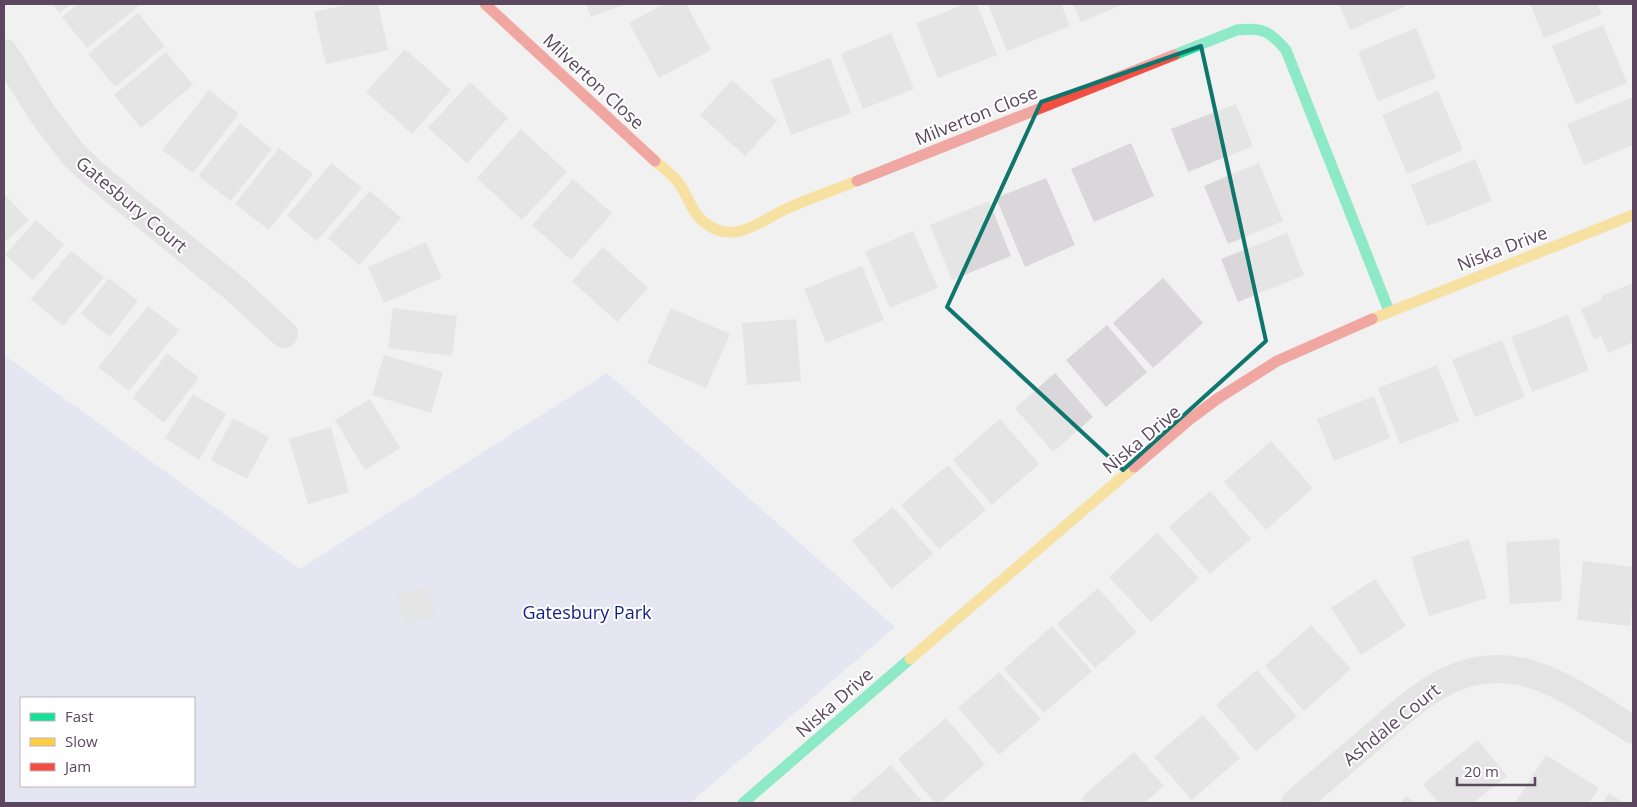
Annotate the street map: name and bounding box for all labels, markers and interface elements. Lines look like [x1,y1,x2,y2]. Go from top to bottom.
street label: Milverton Close [538,28,650,134]
street label: Milverton Close [911,80,1041,150]
street label: Gatesbury Court [71,150,193,258]
street label: Niska Drive [1453,220,1551,276]
street label: Niska Drive [1097,399,1185,479]
park label: Gatesbury Park [523,600,652,624]
street label: Niska Drive [790,662,878,742]
street label: Ashdale Court [1337,677,1445,771]
legend [20,697,195,787]
text: Fast [65,706,94,726]
text: Slow [65,731,98,751]
scale bar [1457,754,1534,786]
text: Jam [63,756,91,776]
text: 20 m [1464,761,1499,781]

